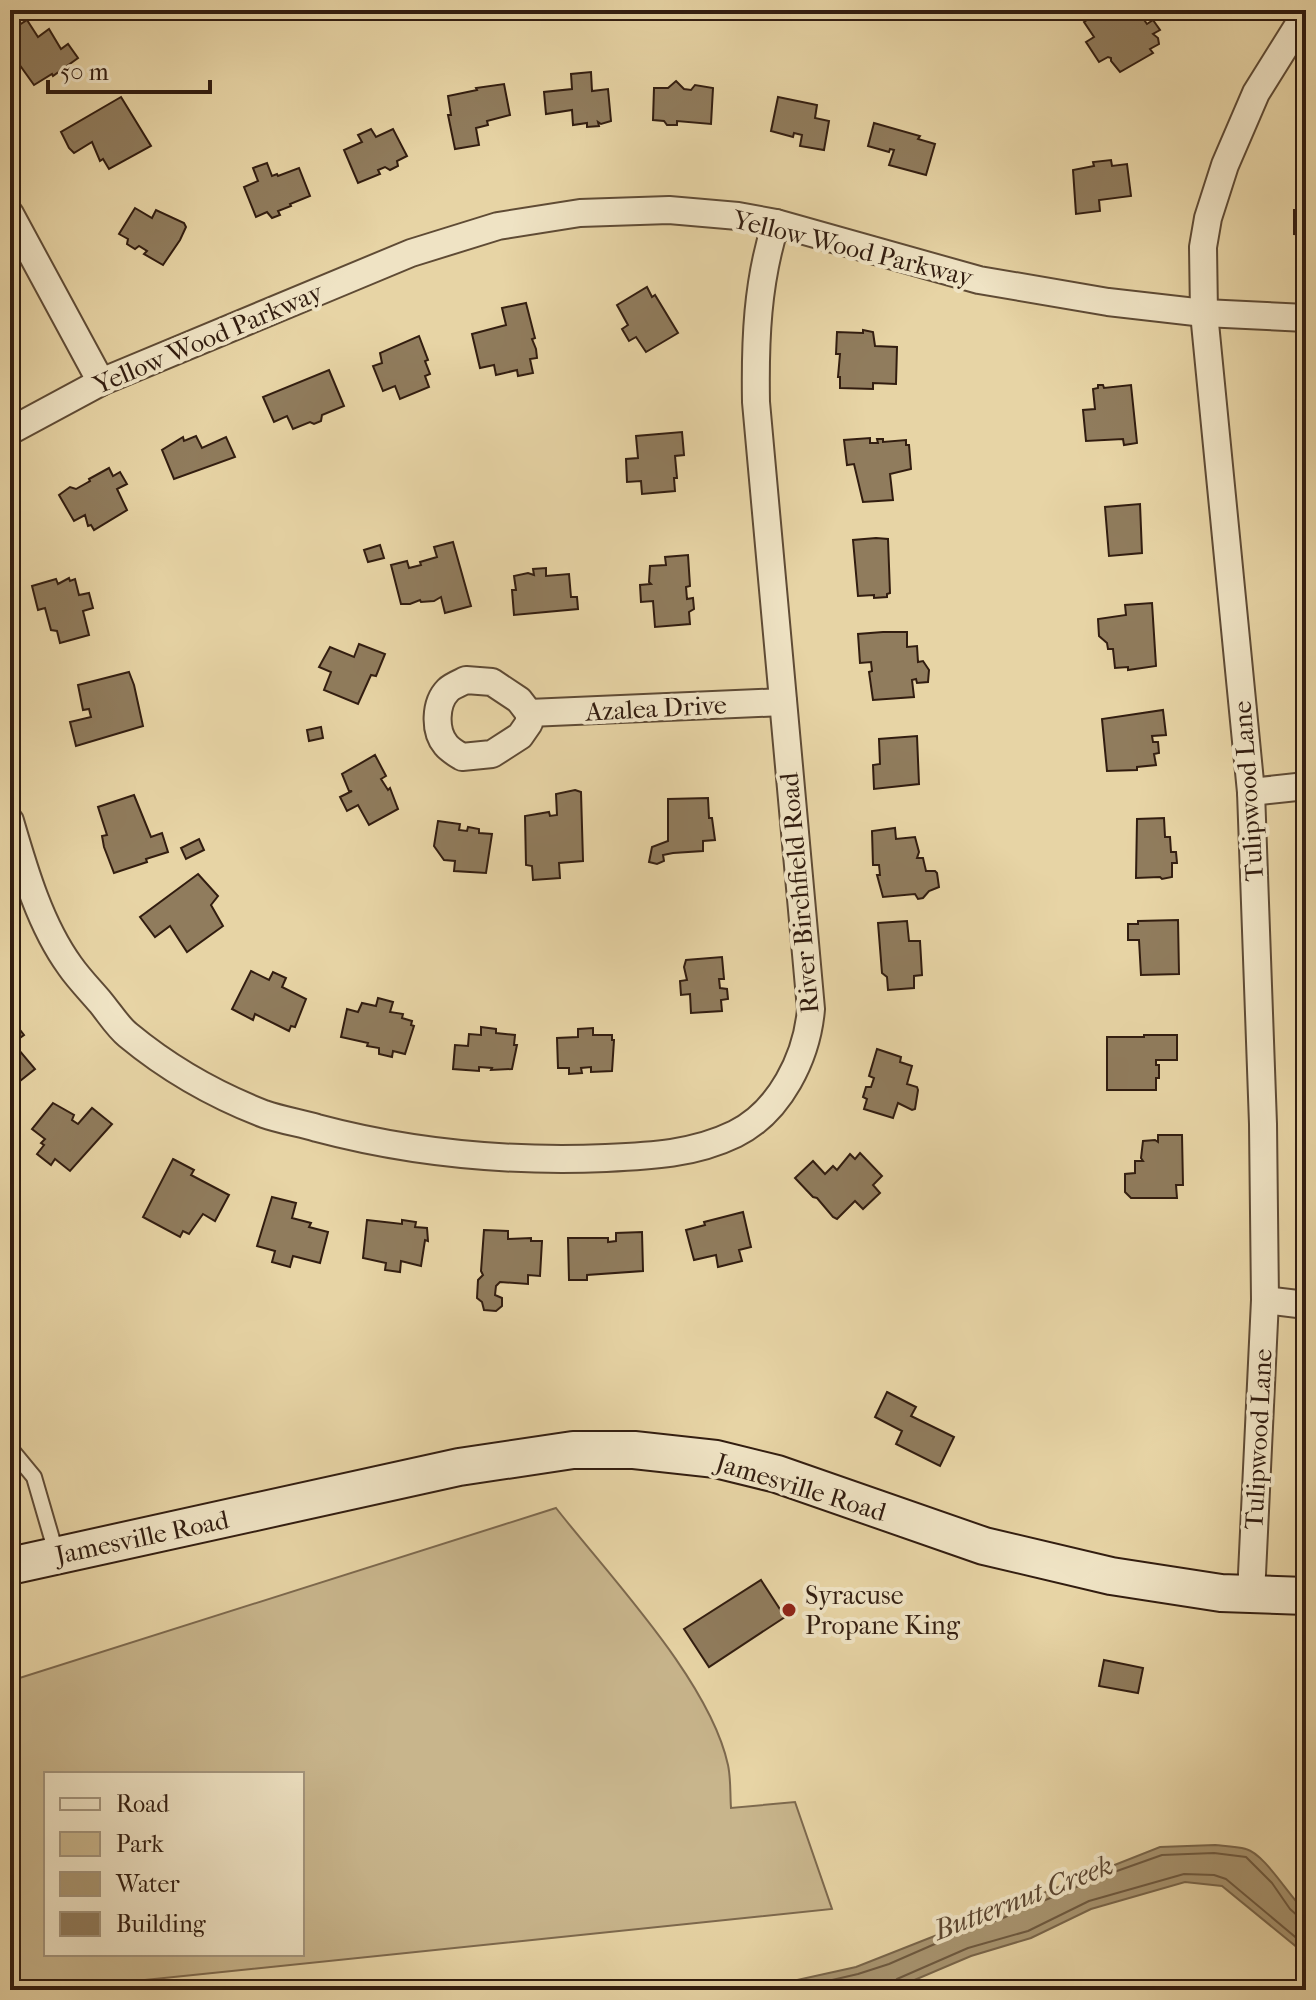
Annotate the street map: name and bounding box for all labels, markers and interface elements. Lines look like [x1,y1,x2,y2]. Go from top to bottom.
scale bar [48,44,210,94]
text: 50 m [60,58,109,86]
street label: Yellow Wood Parkway [729,203,977,294]
street label: Yellow Wood Parkway [88,276,329,401]
street label: Azalea Drive [584,689,728,728]
street label: Tulipwood Lane [1227,700,1270,882]
street label: River Birchfield Road [773,770,825,1015]
street label: Tulipwood Lane [1238,1348,1279,1530]
street label: Jamesville Road [710,1446,891,1528]
street label: Jamesville Road [51,1504,232,1571]
place label: Syracuse Propane King [805,1580,961,1641]
marker: Syracuse Propane King [780,1601,798,1619]
legend [44,1772,304,1956]
text: Road [116,1790,170,1818]
text: Park [116,1830,164,1858]
water label: Butternut Creek [927,1848,1117,1948]
text: Water [115,1870,180,1898]
text: Building [116,1910,207,1938]

